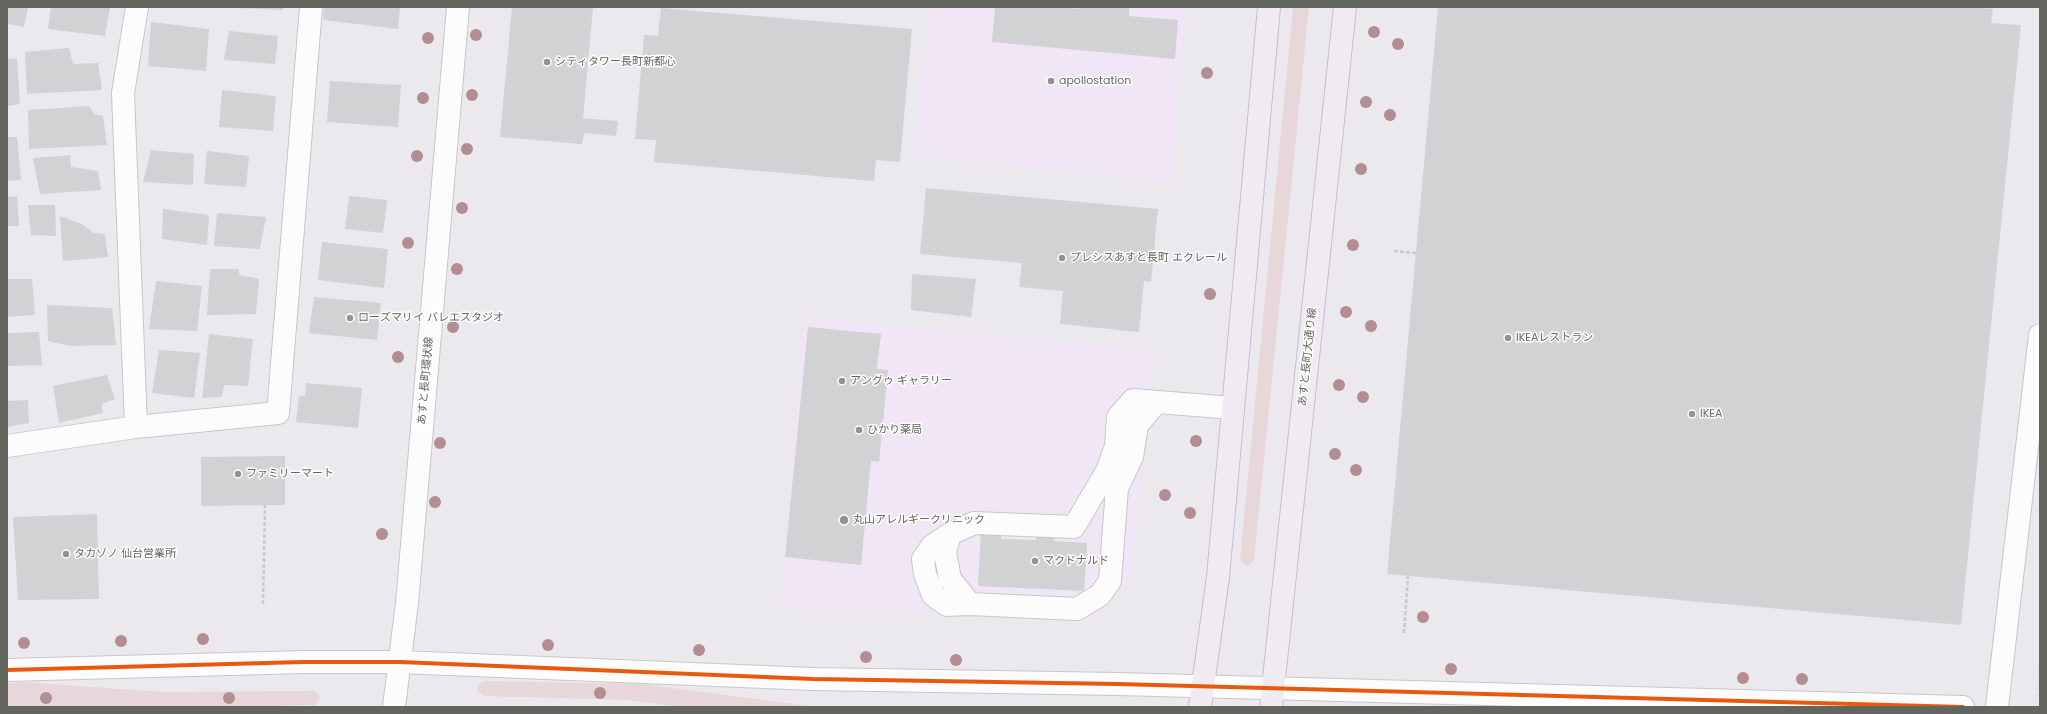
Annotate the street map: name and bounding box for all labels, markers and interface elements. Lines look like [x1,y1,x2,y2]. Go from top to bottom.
place label: シティタワー長町新都心 [555,55,676,69]
marker: シティタワー長町新都心 [542,57,552,67]
place label: apollostation [1059,74,1131,88]
marker: apollostation [1046,76,1056,86]
place label: プレシスあすと長町 エクレール [1070,251,1227,265]
marker: プレシスあすと長町 エクレール [1057,253,1067,263]
street label: あすと長町大通り線 [1296,307,1320,407]
place label: ローズマリイ バレエスタジオ [358,311,504,325]
marker: ローズマリイ バレエスタジオ [345,313,355,323]
place label: IKEAレストラン [1516,331,1593,345]
marker: IKEAレストラン [1503,333,1513,343]
street label: あすと長町環状線 [416,337,436,425]
place label: アングゥ ギャラリー [850,374,952,388]
marker: アングゥ ギャラリー [837,376,847,386]
place label: IKEA [1700,407,1722,421]
marker: IKEA [1687,409,1697,419]
place label: ひかり薬局 [867,423,922,437]
marker: ひかり薬局 [854,425,864,435]
place label: ファミリーマート [246,467,334,481]
marker: ファミリーマート [233,469,243,479]
place label: 丸山アレルギークリニック [853,513,985,527]
marker: 丸山アレルギークリニック [838,514,850,526]
place label: タカゾノ 仙台営業所 [74,547,176,561]
marker: タカゾノ 仙台営業所 [61,549,71,559]
place label: マクドナルド [1043,554,1109,568]
marker: マクドナルド [1030,556,1040,566]

